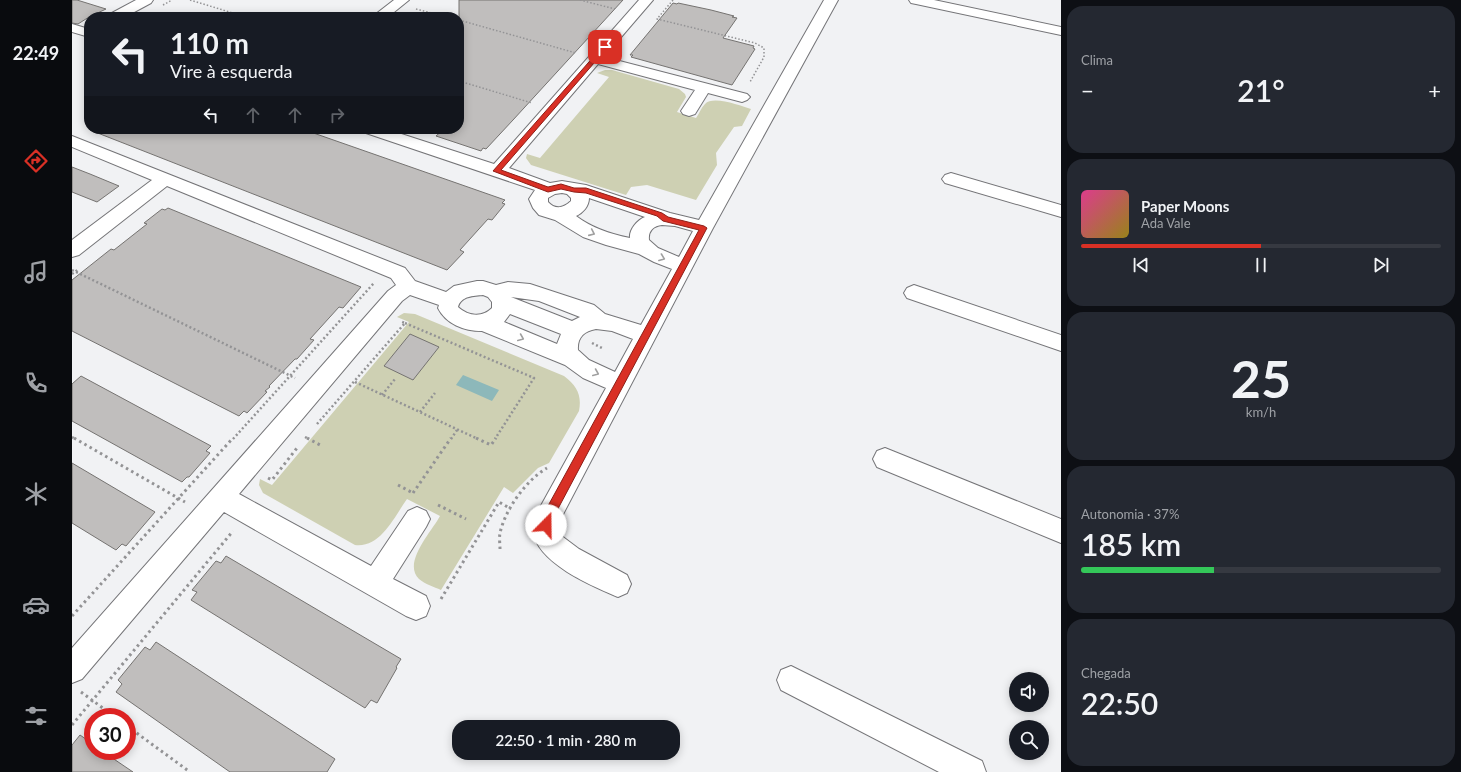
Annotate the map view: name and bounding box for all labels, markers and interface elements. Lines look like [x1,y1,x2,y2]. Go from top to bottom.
text: 110 m [170,26,249,60]
icon: left [104,28,156,80]
pin [588,30,622,64]
icon: arrive [594,36,616,58]
text: 22:49 [13,42,59,64]
text: Clima [1081,52,1113,68]
text: Vire à esquerda [170,60,293,82]
text: 21° [1237,72,1285,108]
text: − [1081,77,1094,104]
text: + [1428,77,1441,104]
icon: left [200,104,222,126]
icon: ahead [242,104,264,126]
icon: ahead [284,104,306,126]
icon: right [326,104,348,126]
icon: directions [22,147,50,175]
text: Paper Moons [1141,197,1229,215]
text: Ada Vale [1141,215,1191,231]
one-way arrow [588,228,596,236]
one-way arrow [659,253,666,262]
icon: previous [1130,254,1152,276]
icon: pause [1250,254,1272,276]
icon: next [1370,254,1392,276]
icon: music [22,258,50,286]
one-way arrow [518,333,525,341]
text: 25 [1231,347,1291,409]
one-way arrow [592,368,599,376]
icon: phone [22,369,50,397]
text: km/h [1246,404,1276,420]
icon: climate [22,480,50,508]
position arrow [525,504,567,546]
text: Autonomia · 37% [1081,506,1179,522]
text: 185 km [1081,526,1181,562]
icon: car [22,591,50,619]
text: Chegada [1081,665,1131,681]
map controls [1009,672,1049,760]
button: sound [1009,672,1049,712]
text: 22:50 [1081,685,1158,721]
icon: filters [22,702,50,730]
speed limit sign: 30 [84,708,136,760]
button: search [1009,720,1049,760]
text: 22:50 · 1 min · 280 m [496,731,636,749]

